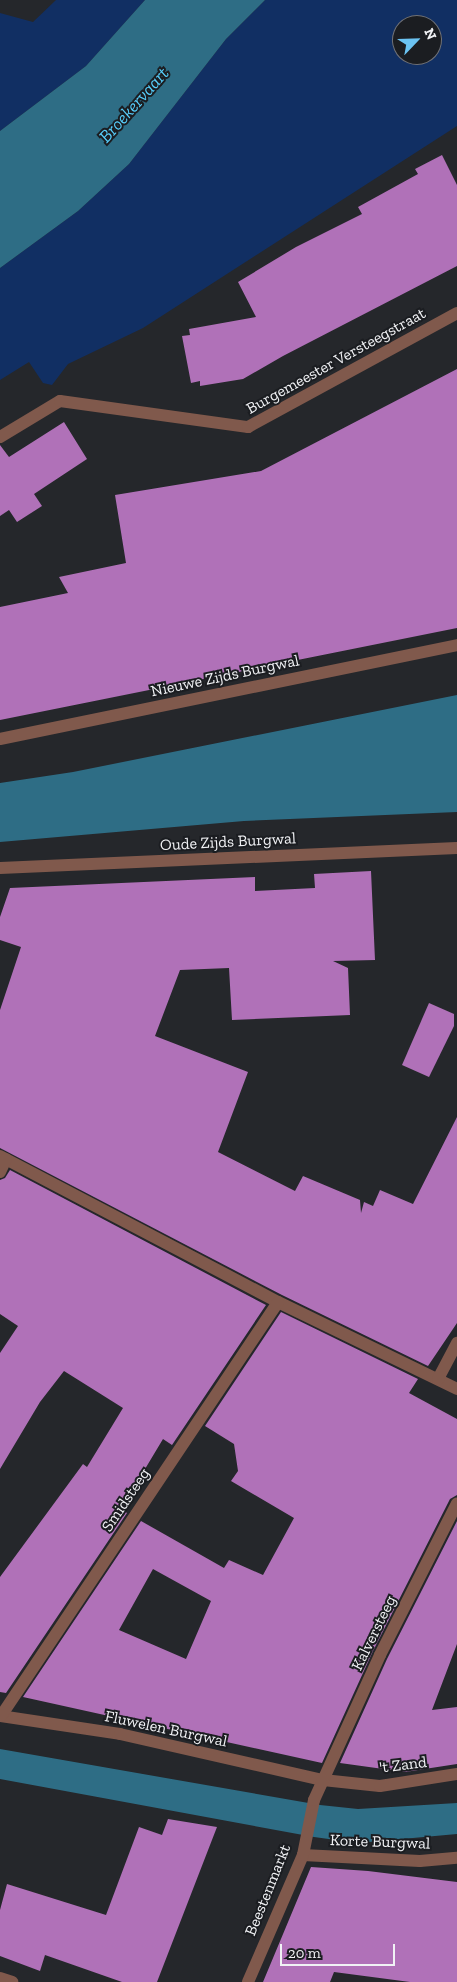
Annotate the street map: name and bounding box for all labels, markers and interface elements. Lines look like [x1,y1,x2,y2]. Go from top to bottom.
north arrow [392,15,442,65]
text: N [420,26,440,42]
water label: Broekervaart [95,63,173,147]
street label: Burgemeester Versteegstraat [243,303,429,419]
street label: Nieuwe Zijds Burgwal [149,651,301,701]
street label: Oude Zijds Burgwal [160,829,296,855]
street label: Smidsteeg [98,1465,154,1535]
street label: Kalversteeg [348,1592,400,1674]
street label: Fluwelen Burgwal [103,1707,229,1751]
street label: 't Zand [378,1753,428,1777]
street label: Korte Burgwal [330,1831,430,1853]
street label: Beestenmarkt [241,1842,295,1938]
scale bar [282,1934,397,1966]
text: 20 m [288,1944,321,1962]

